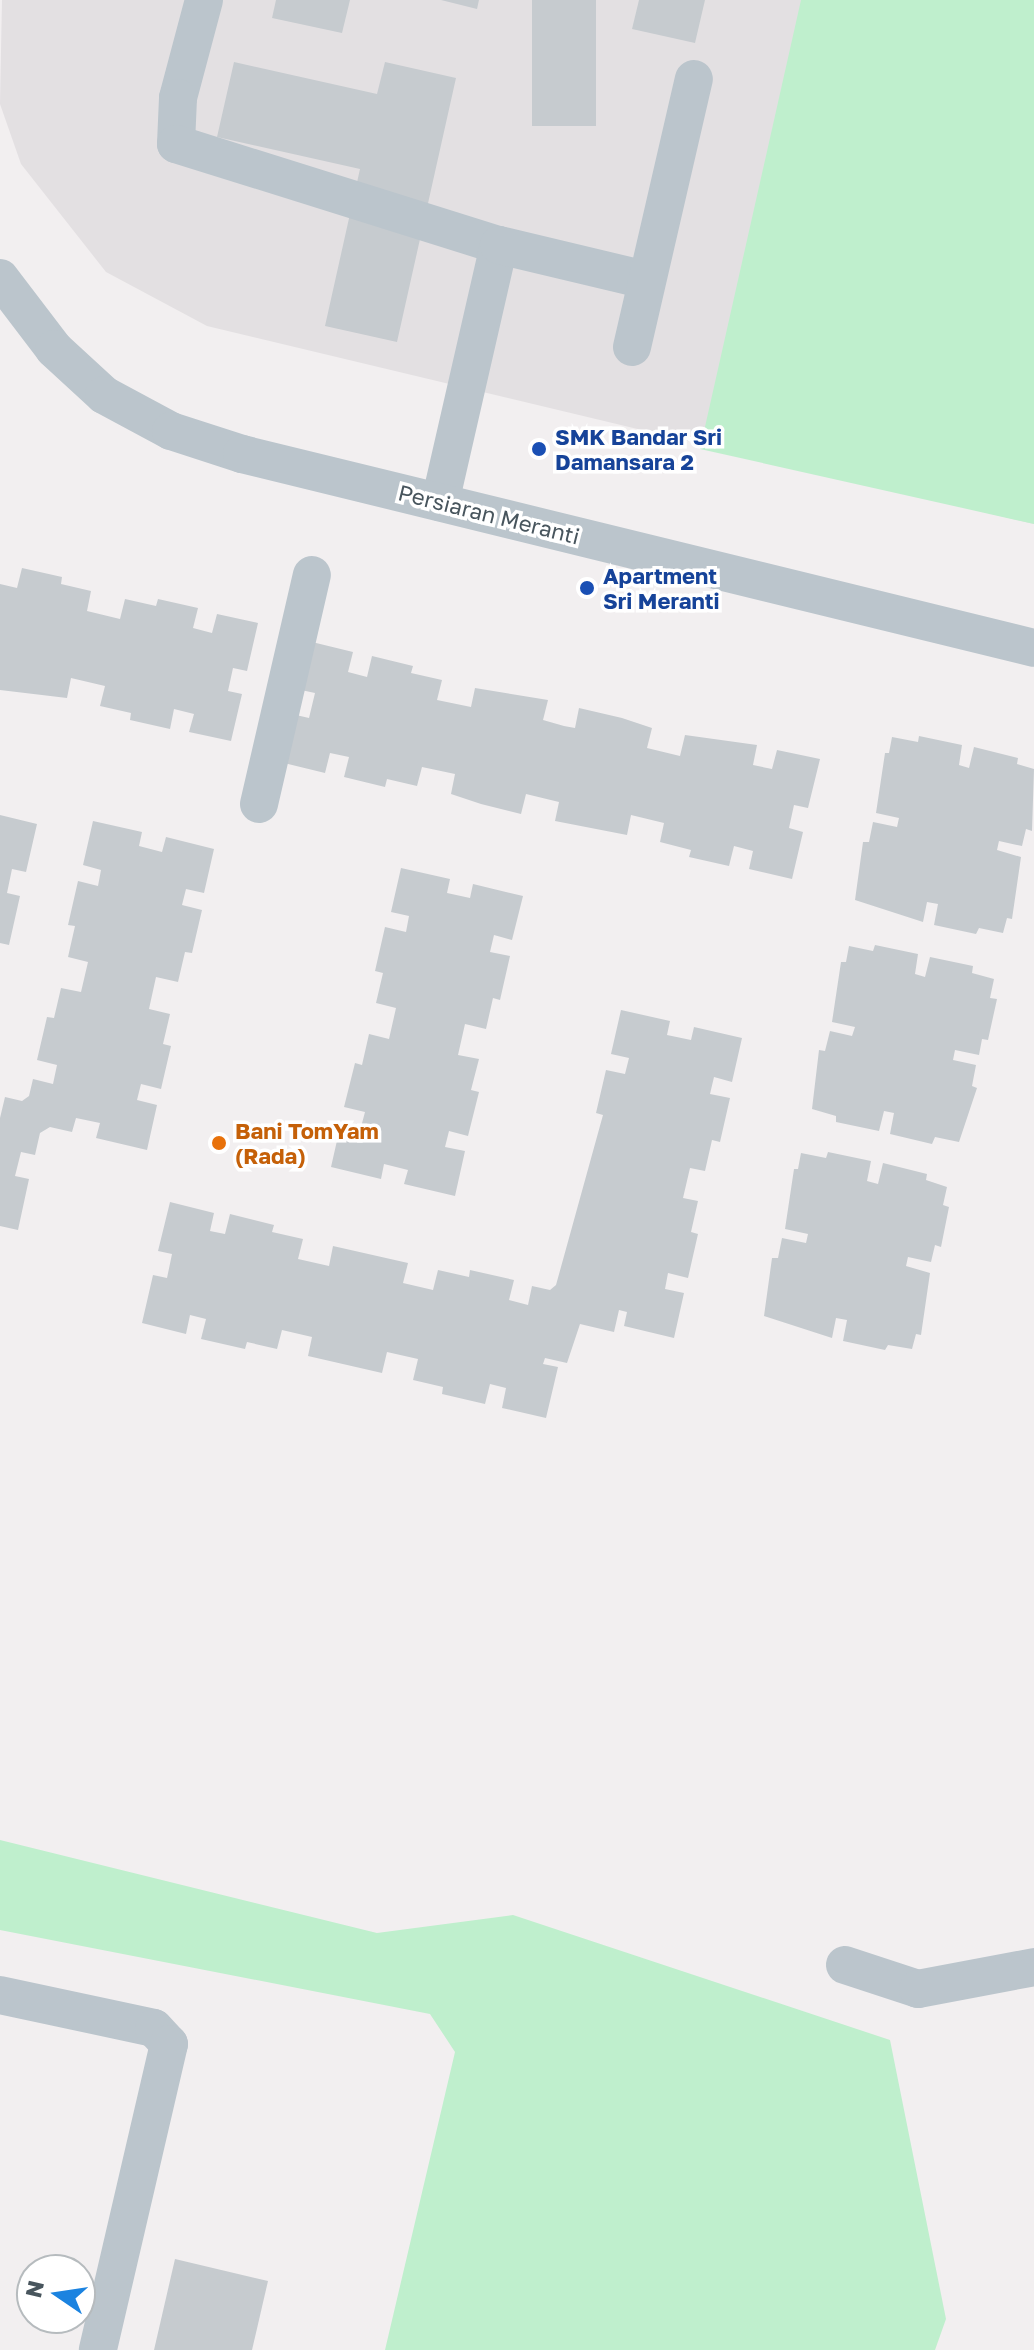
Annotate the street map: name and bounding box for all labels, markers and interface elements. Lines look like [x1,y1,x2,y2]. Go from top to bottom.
place label: SMK Bandar Sri Damansara 2 [555,423,722,474]
marker: SMK Bandar Sri Damansara 2 [530,440,548,458]
street label: Persiaran Meranti [396,479,582,549]
place label: Apartment Sri Meranti [603,562,720,614]
marker: Apartment Sri Meranti [578,579,596,597]
place label: Bani TomYam (Rada) [235,1117,379,1168]
marker: Bani TomYam (Rada) [210,1134,228,1152]
north arrow [16,2254,96,2334]
text: N [19,2278,49,2300]

